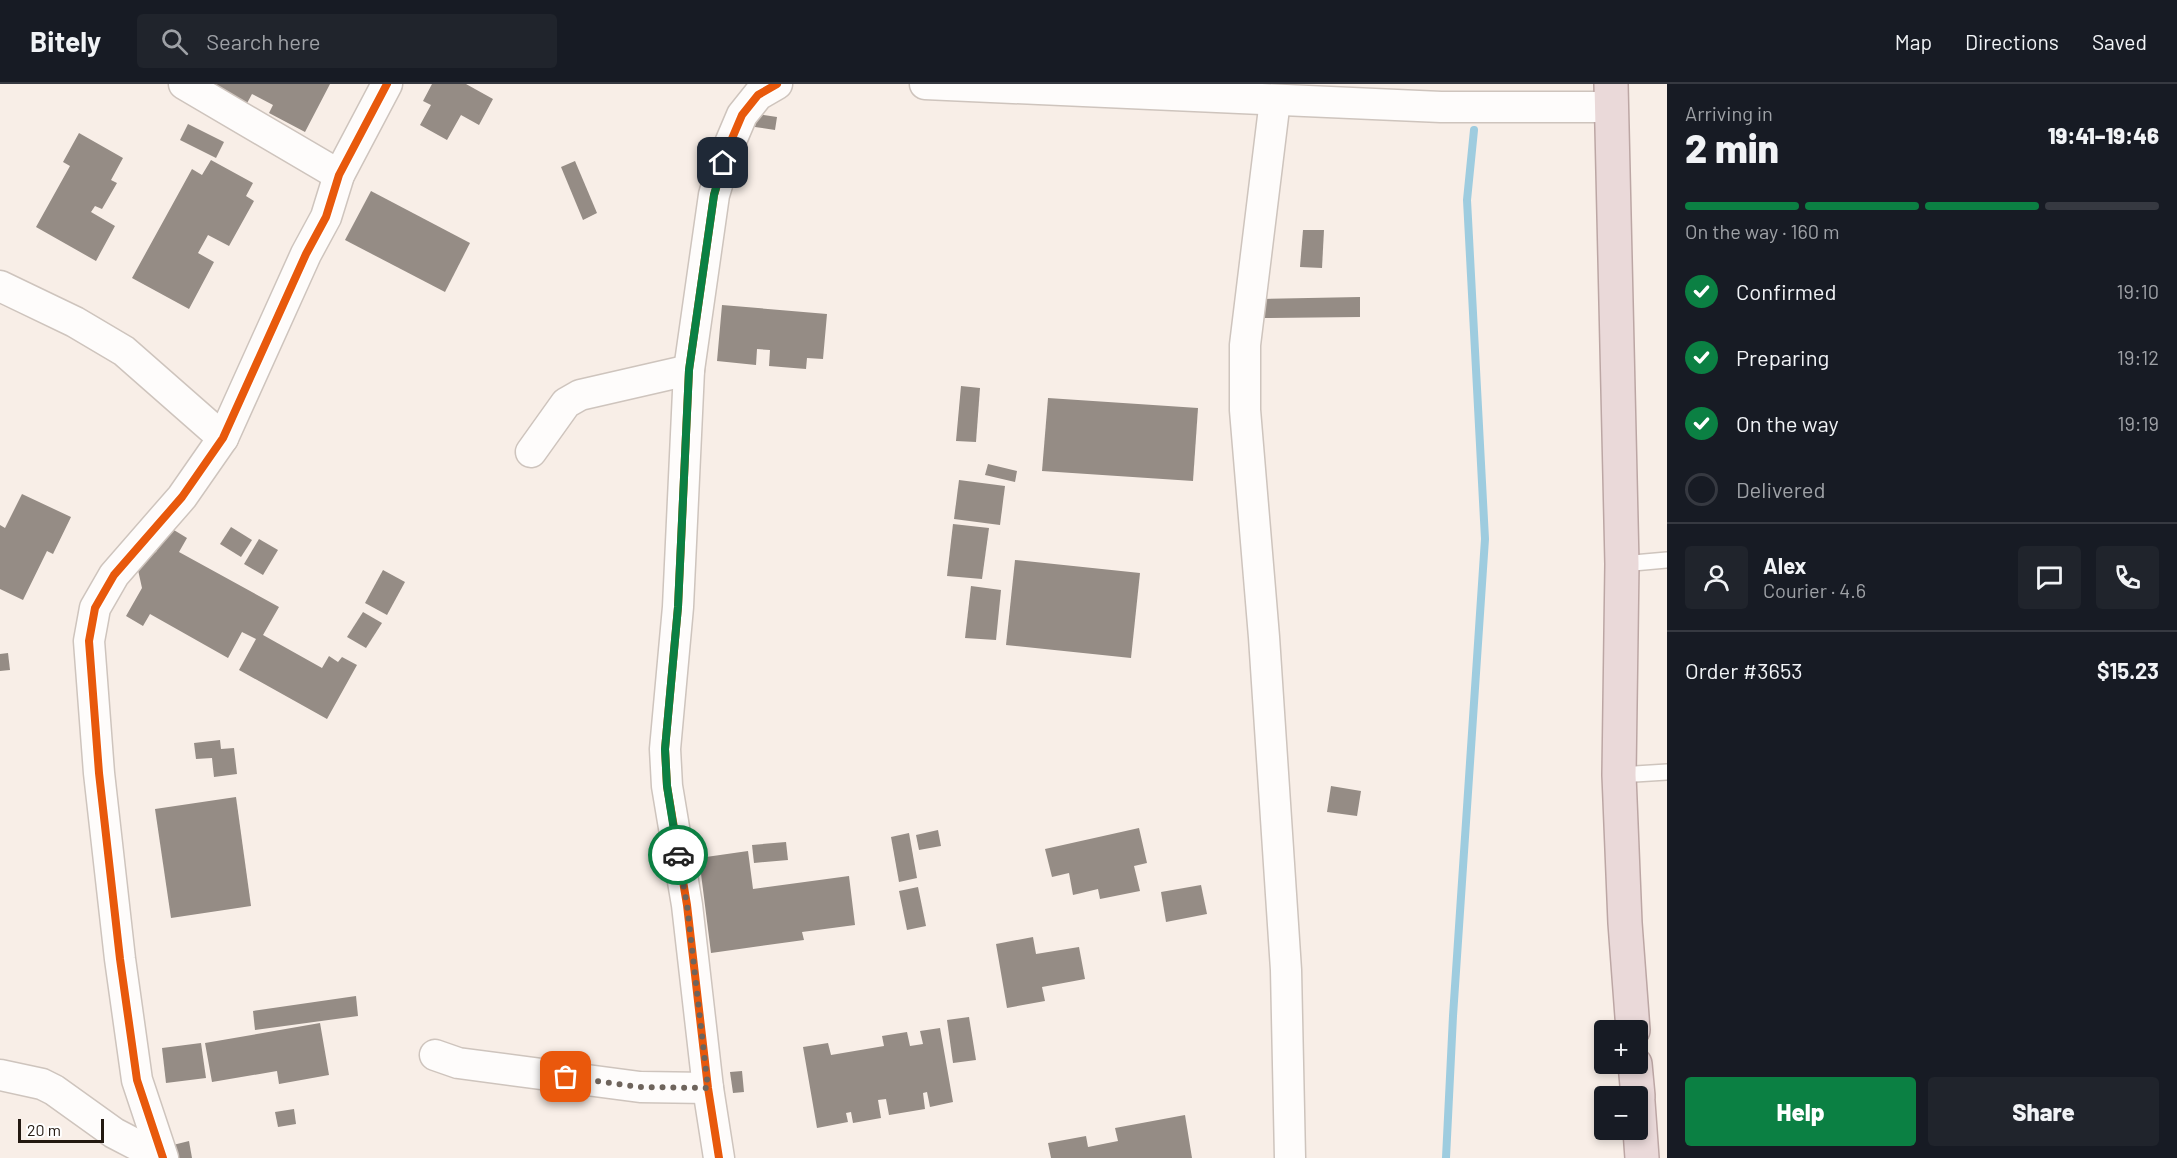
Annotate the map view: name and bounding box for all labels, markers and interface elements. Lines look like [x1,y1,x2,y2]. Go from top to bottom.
search box [137,14,557,68]
text: Bitely [30,24,101,58]
icon: search [158,25,191,58]
text: Search here [206,28,321,54]
text: Map [1895,29,1932,54]
text: Directions [1965,29,2059,54]
text: Saved [2092,29,2147,54]
text: Arriving in [1685,101,1773,125]
text: 19:41–19:46 [2048,122,2159,148]
text: 2 min [1685,124,1779,171]
pin [697,137,748,188]
icon: home [706,146,739,179]
text: On the way · 160 m [1685,219,1840,243]
icon: check [1685,275,1718,308]
text: Confirmed [1736,278,1836,304]
text: 19:10 [2117,279,2159,303]
icon: check [1685,341,1718,374]
text: Preparing [1736,344,1829,370]
text: 19:12 [2117,345,2159,369]
icon: check [1685,407,1718,440]
text: On the way [1736,410,1839,436]
text: 19:19 [2117,411,2159,435]
text: Delivered [1736,476,1825,502]
button: person [1685,546,1748,609]
button: chat [2018,546,2081,609]
button: phone [2096,546,2159,609]
text: Alex [1763,552,1806,578]
text: Courier · 4.6 [1763,578,1866,602]
text: Order #3653 [1685,657,1803,683]
text: $15.23 [2097,657,2159,683]
courier [648,825,708,885]
icon: car [662,839,695,872]
map controls [1594,1020,1648,1140]
button: + [1594,1020,1648,1074]
pin [540,1051,591,1102]
icon: bag [549,1060,582,1093]
button: Help [1685,1077,1916,1146]
button: Share [1928,1077,2159,1146]
button: − [1594,1086,1648,1140]
scale bar [18,1116,104,1144]
text: 20 m [27,1120,61,1139]

